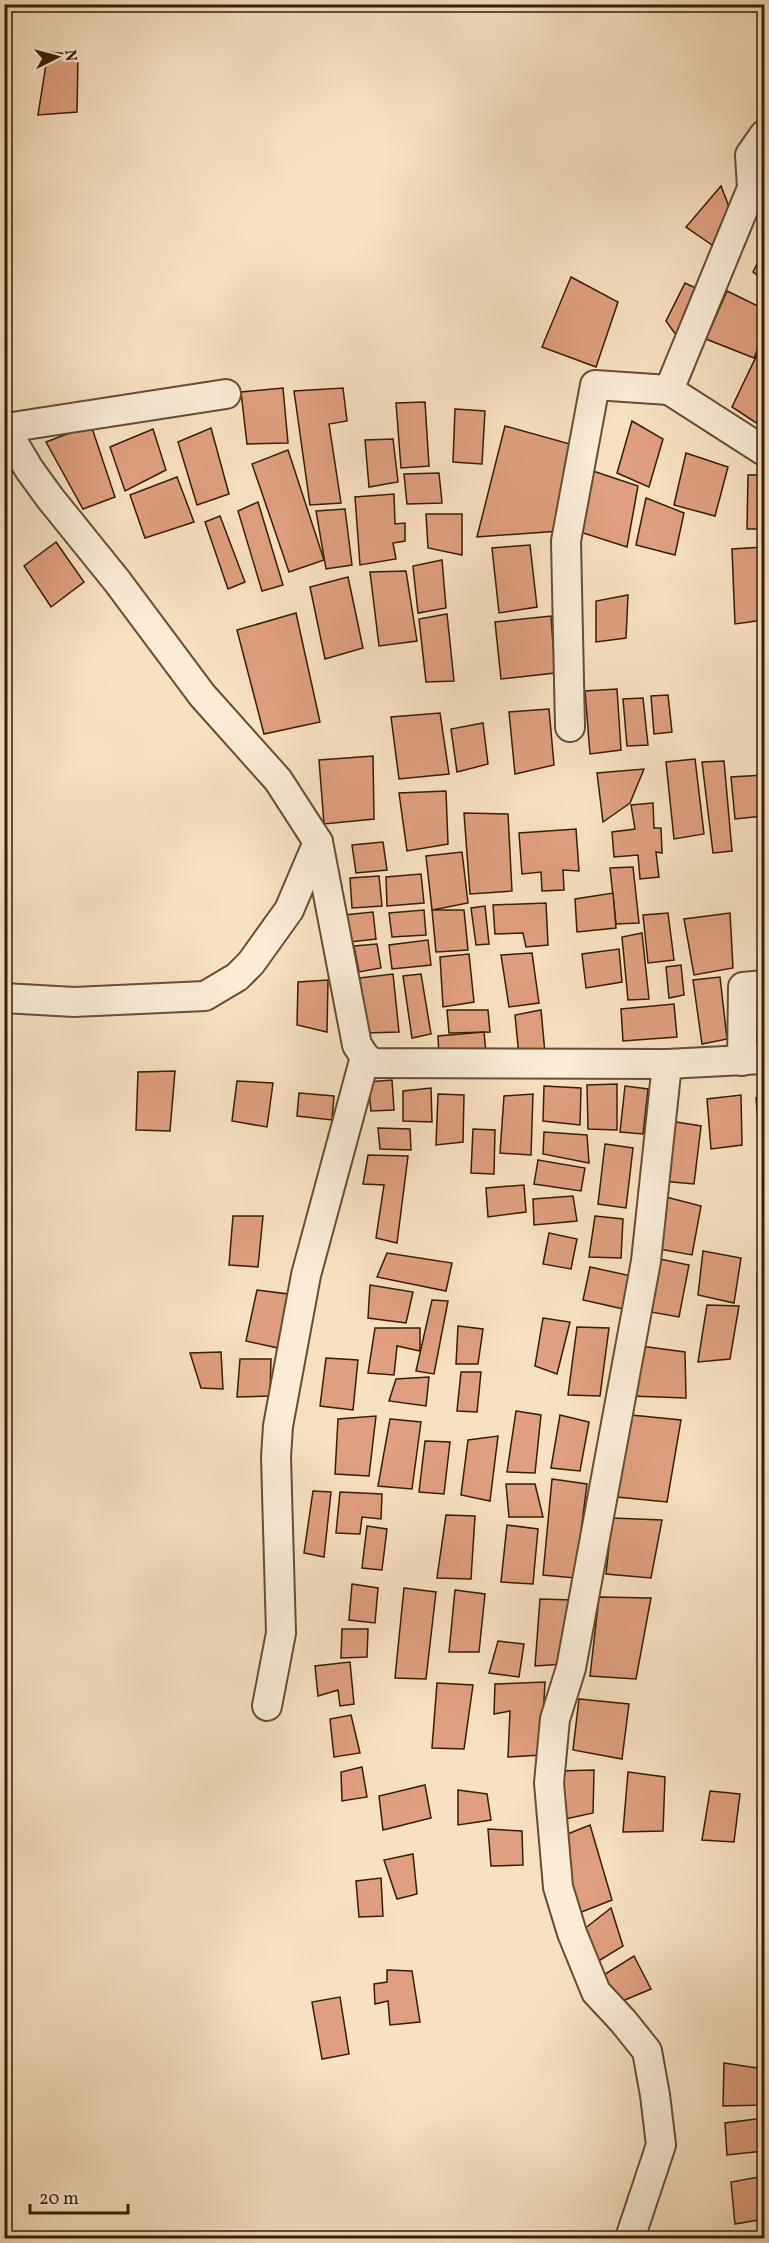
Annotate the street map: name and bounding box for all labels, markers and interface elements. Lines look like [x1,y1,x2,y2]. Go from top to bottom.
north arrow [27,27,87,87]
text: N [58,49,82,63]
scale bar [30,2177,128,2215]
text: 20 m [39,2187,79,2212]

